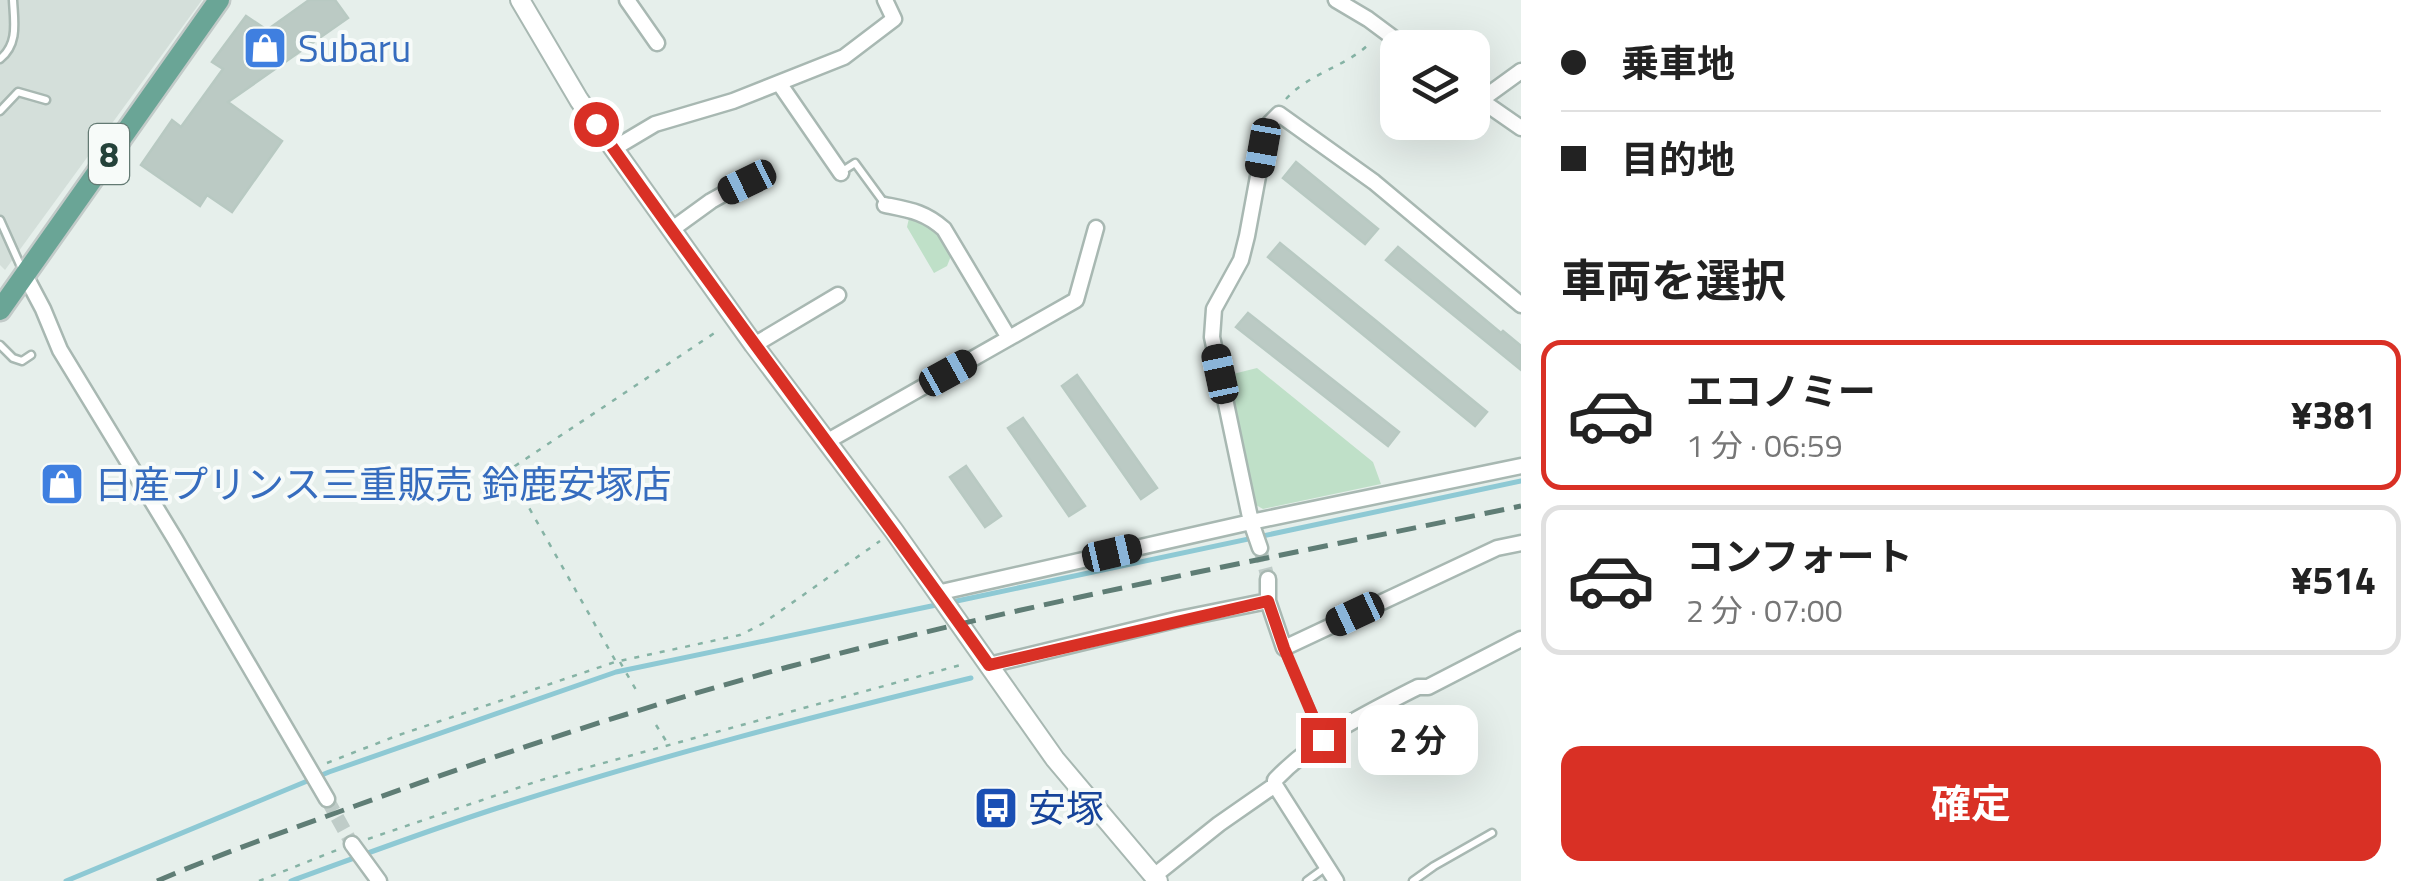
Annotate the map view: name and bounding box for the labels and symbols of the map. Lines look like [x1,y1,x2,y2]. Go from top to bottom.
place label: Subaru [298,19,411,77]
shop icon: Subaru [242,25,288,71]
route start [574,102,619,147]
car [1243,116,1283,180]
road number: 8 [89,124,129,184]
car [713,155,781,209]
car [1199,342,1241,406]
car [914,345,982,401]
place label: 日産プリンス三重販売 鈴鹿安塚店 [94,455,672,513]
shop icon: 日産プリンス三重販売 鈴鹿安塚店 [39,461,85,507]
car [1079,532,1145,574]
car [1321,588,1389,640]
callout: 2 分 [1358,705,1478,775]
route end [1301,718,1346,763]
place label: 安塚 [1028,779,1104,837]
bus stop icon: 安塚 [973,785,1019,831]

